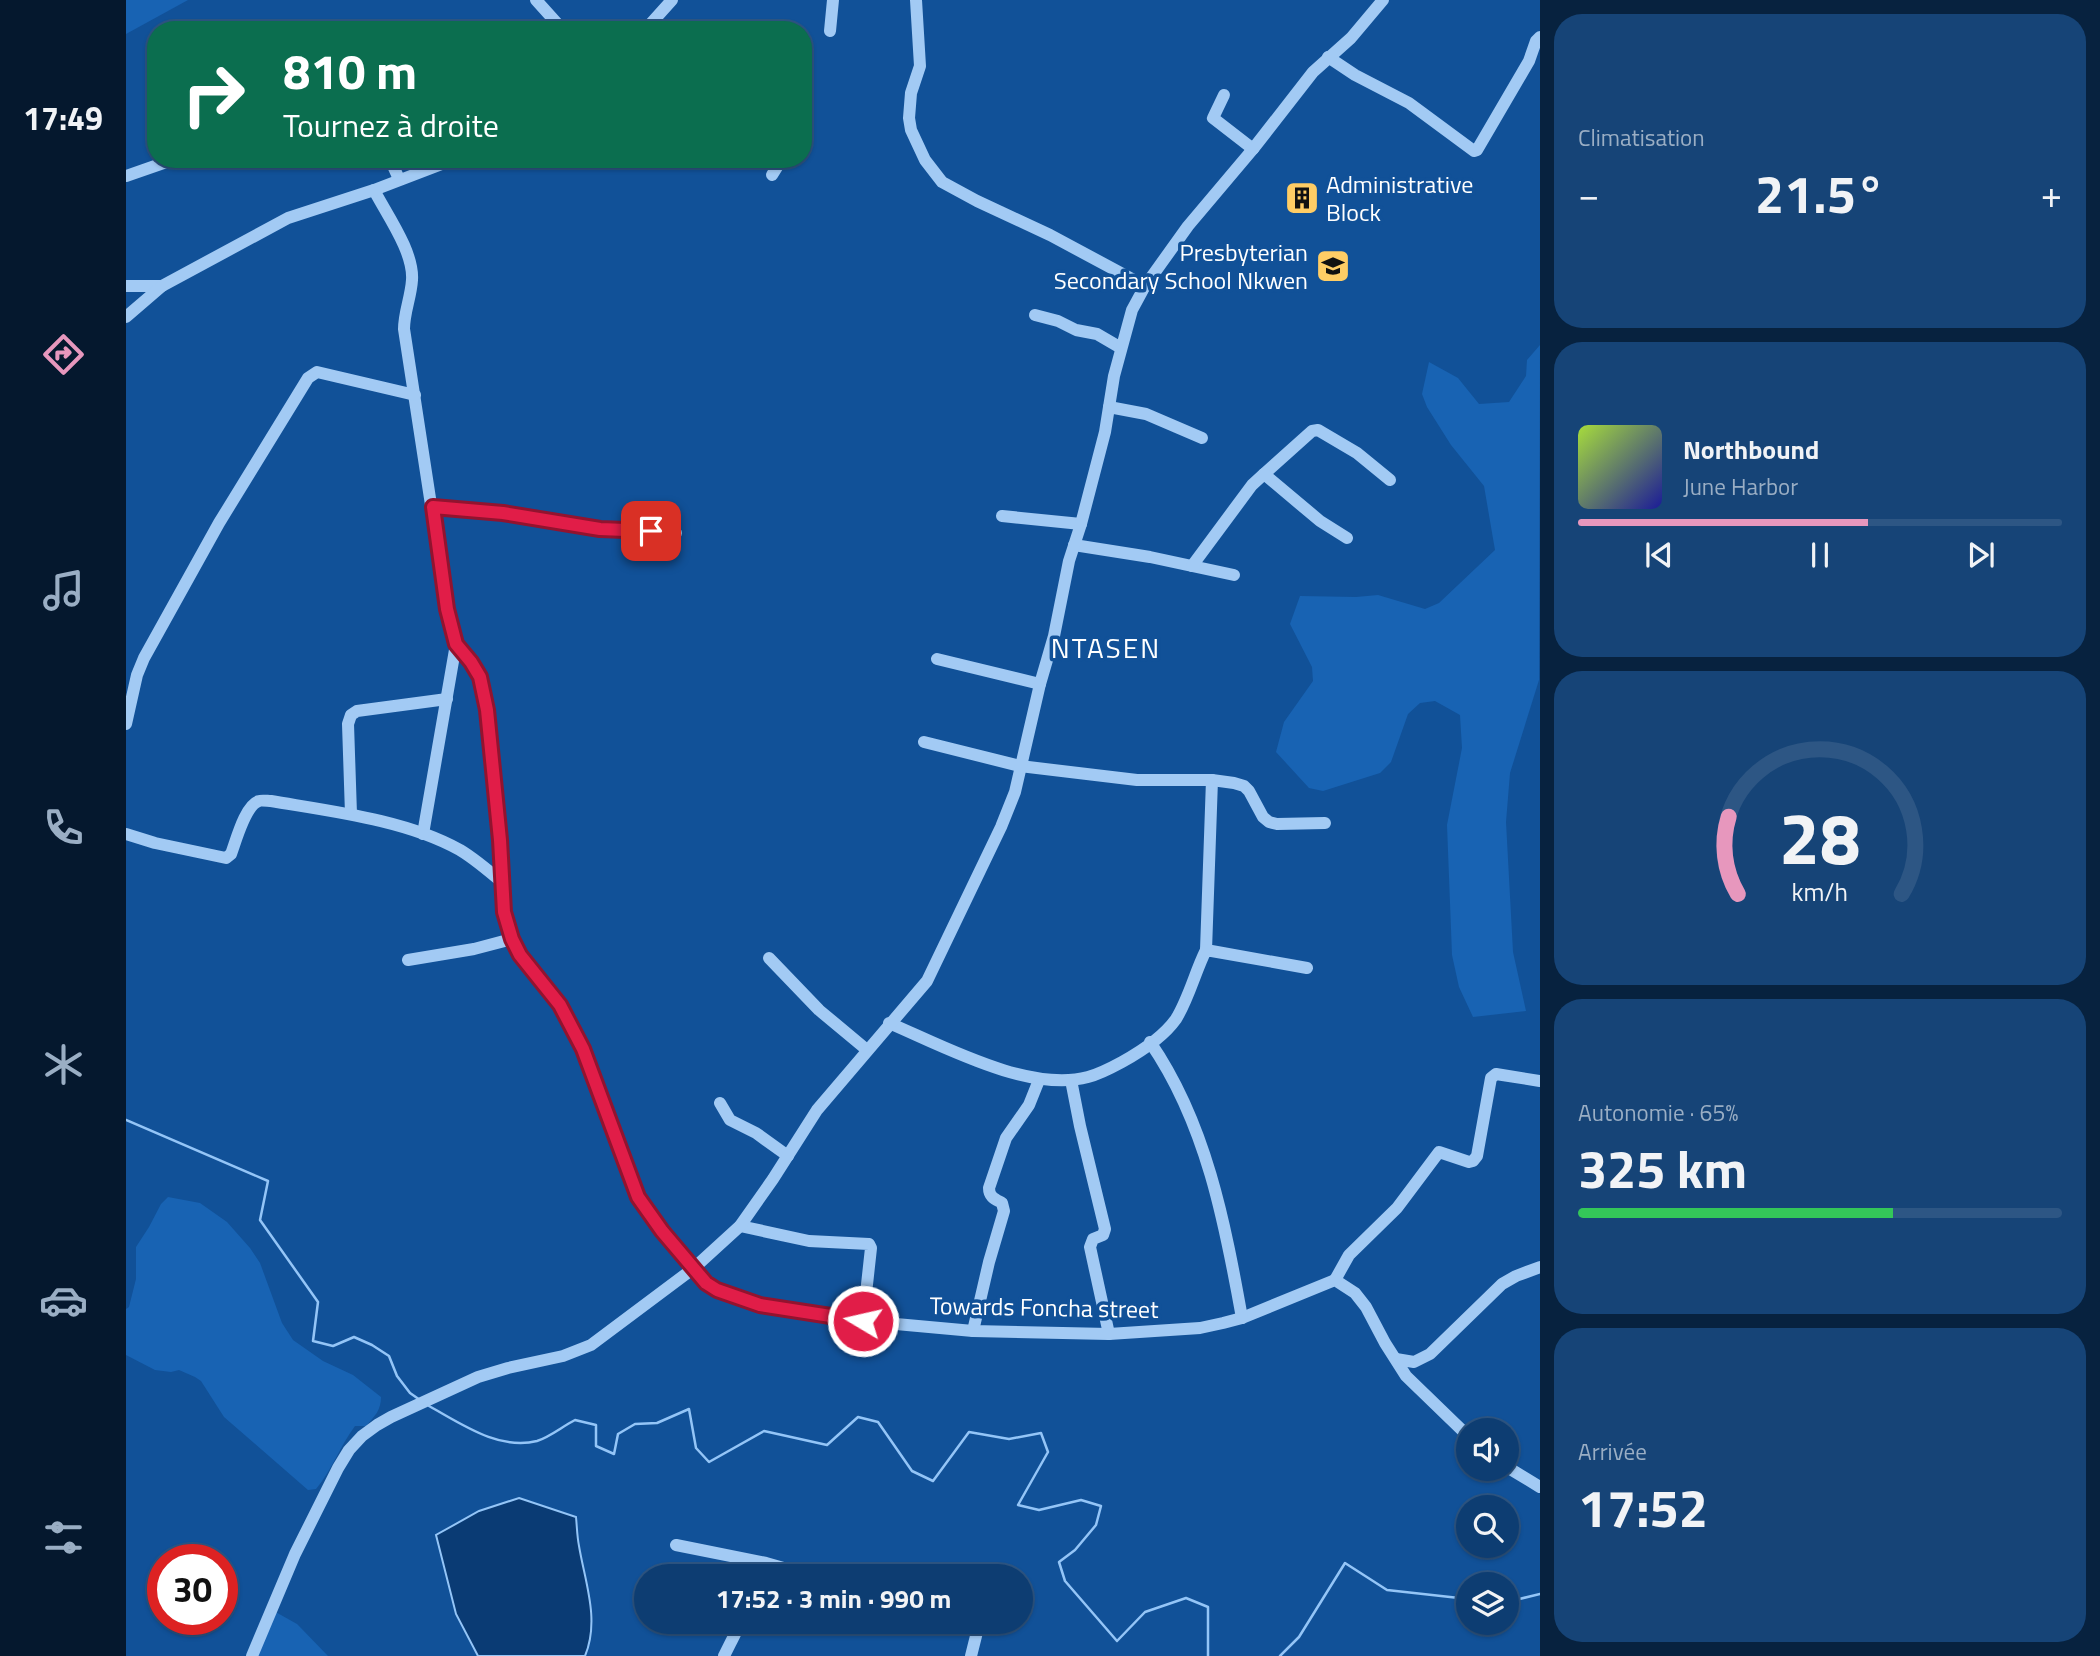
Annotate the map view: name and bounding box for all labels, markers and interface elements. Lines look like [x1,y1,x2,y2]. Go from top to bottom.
text: 810 m [283,33,417,108]
icon: right [168,49,259,140]
text: 17:49 [23,94,103,142]
text: Tournez à droite [283,101,499,149]
text: Climatisation [1578,120,1705,155]
text: 21.5° [1755,154,1885,233]
text: − [1578,165,1599,223]
text: + [2041,165,2062,223]
place label: Administrative Block [1326,166,1473,230]
building icon: Administrative Block [1283,179,1321,217]
place label: Presbyterian Secondary School Nkwen [1054,234,1308,298]
school or university icon: Presbyterian Secondary School Nkwen [1314,247,1352,285]
icon: directions [39,330,88,379]
text: Northbound [1683,430,1819,469]
text: June Harbor [1683,469,1798,504]
pin [621,501,681,561]
icon: arrive [632,512,670,550]
icon: previous [1640,536,1678,574]
icon: pause [1801,536,1839,574]
icon: next [1962,536,2000,574]
icon: music [39,566,88,615]
district label: NTASEN [1051,626,1161,669]
text: 28 [1779,782,1861,892]
icon: phone [39,803,88,852]
text: km/h [1792,873,1848,911]
icon: climate [39,1040,88,1089]
text: Autonomie · 65% [1578,1095,1738,1130]
text: 325 km [1578,1129,1747,1208]
icon: car [39,1276,88,1325]
position arrow [826,1284,900,1358]
street label: Towards Foncha street [929,1287,1159,1327]
map controls [1456,1418,1519,1635]
button: sound [1456,1418,1519,1481]
text: Arrivée [1578,1434,1647,1469]
text: 17:52 [1578,1468,1708,1547]
button: search [1456,1495,1519,1558]
icon: filters [39,1513,88,1562]
speed limit sign: 30 [147,1544,238,1635]
button: layers [1456,1572,1519,1635]
text: 17:52 · 3 min · 990 m [716,1579,951,1618]

